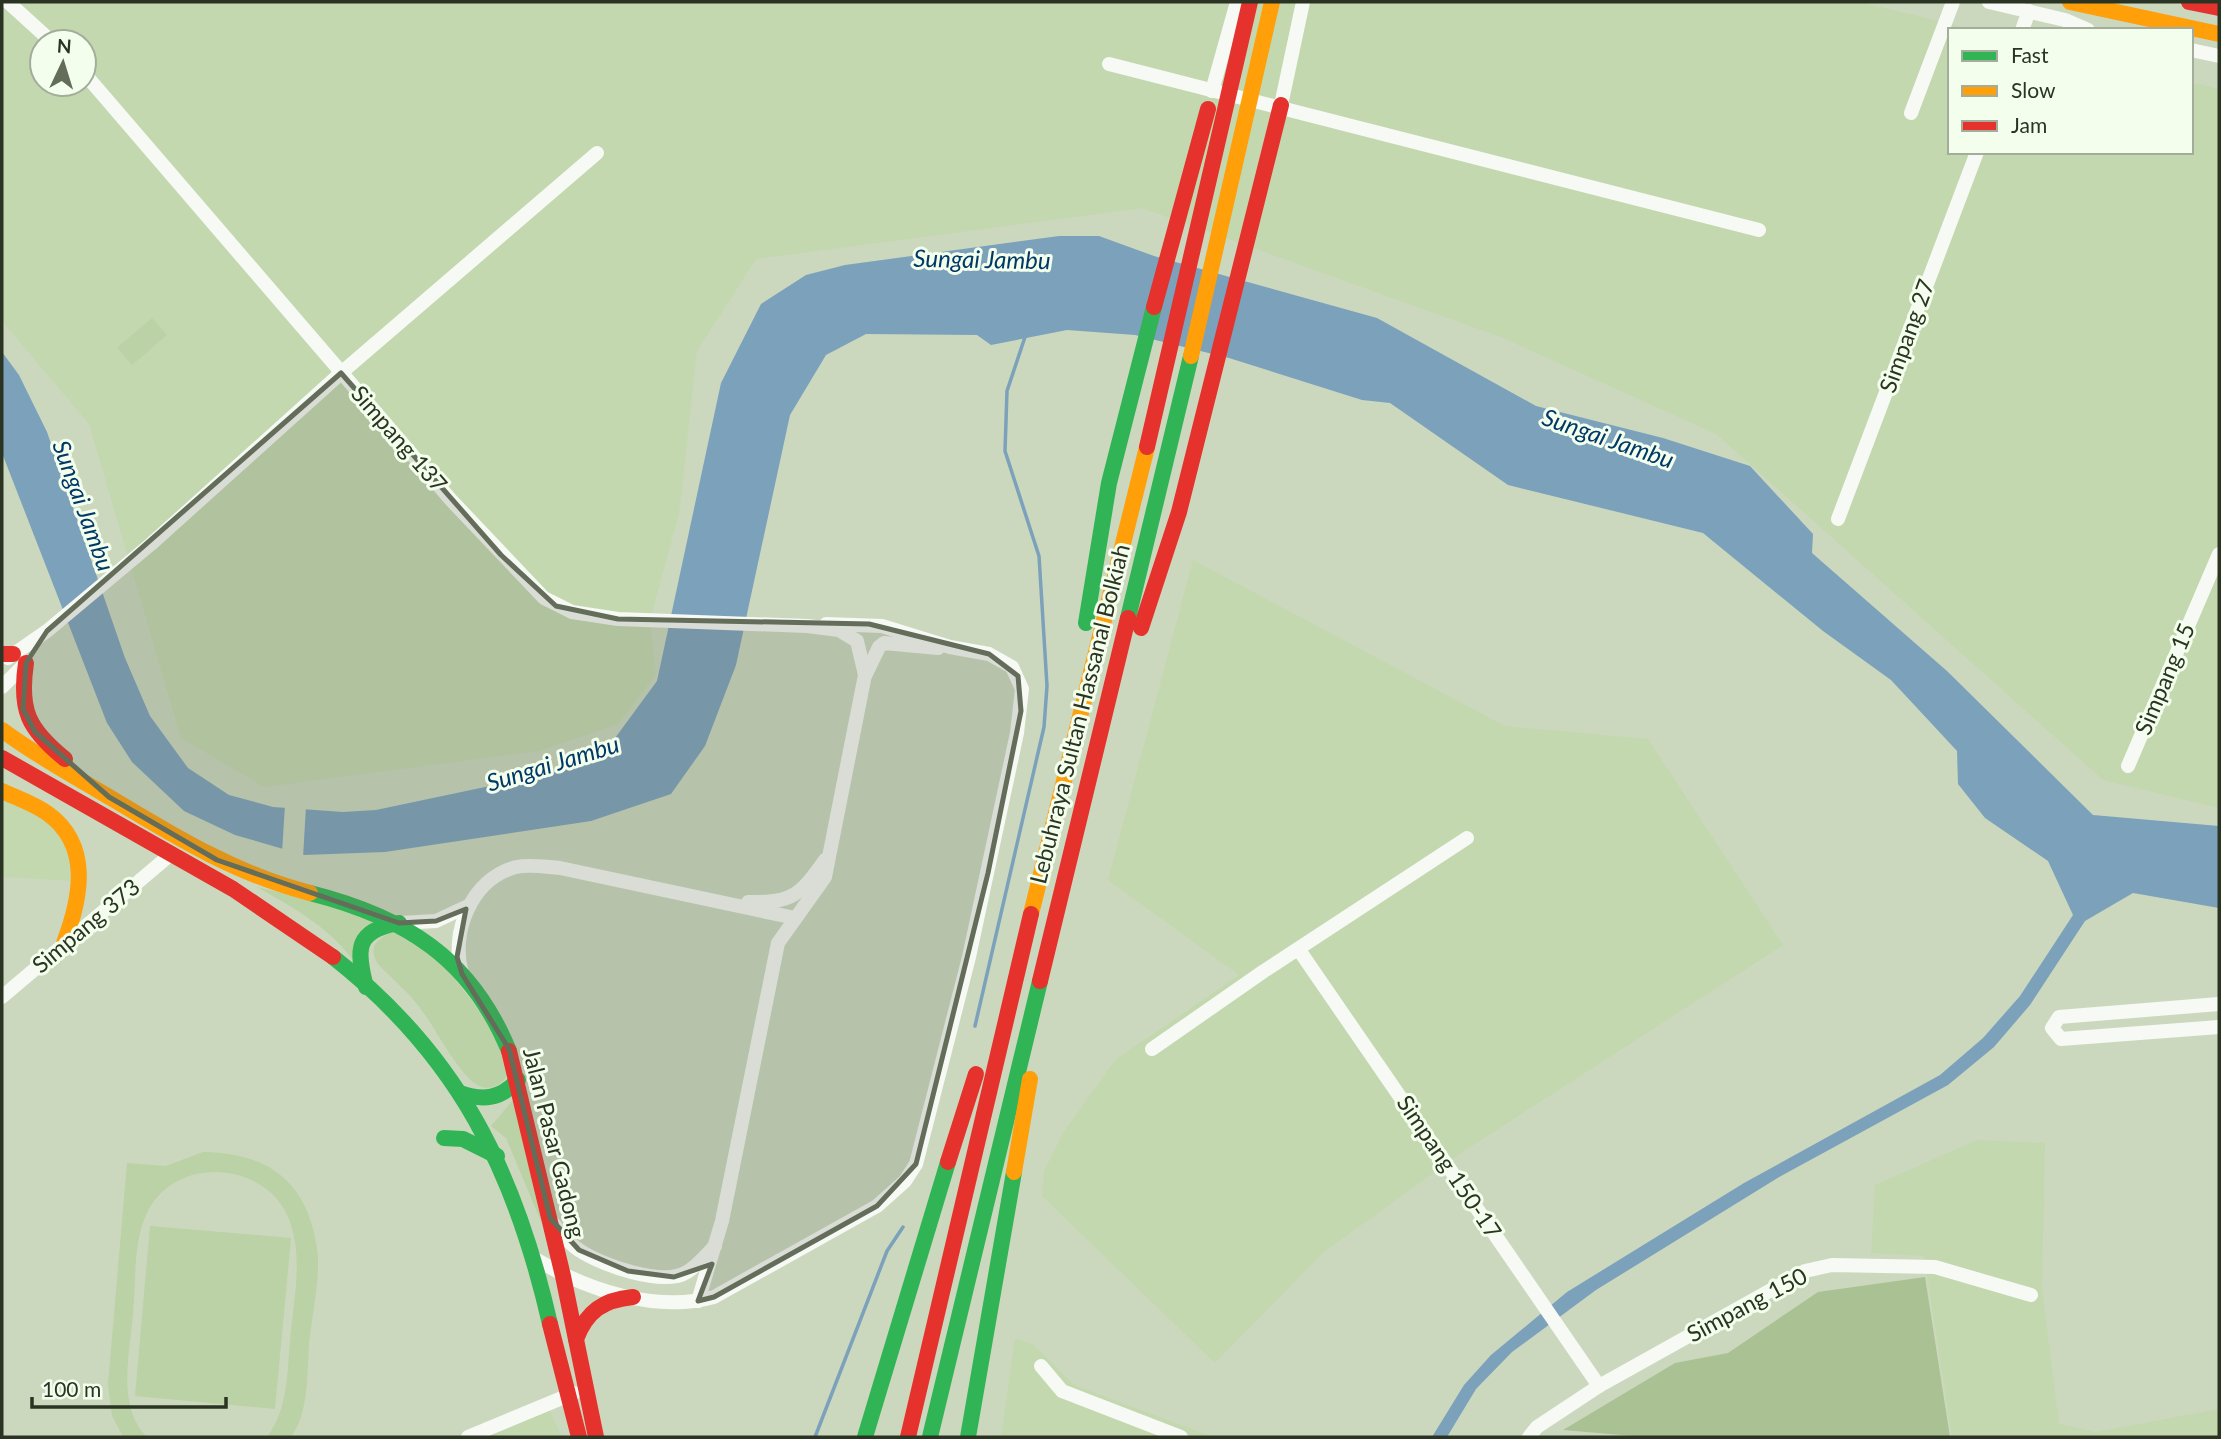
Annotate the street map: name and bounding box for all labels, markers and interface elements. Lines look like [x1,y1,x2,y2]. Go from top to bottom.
north arrow [28,28,98,98]
legend [1948,28,2193,154]
text: N [56,34,72,58]
text: Fast [2011,42,2049,67]
text: Slow [2011,77,2056,102]
text: Jam [2011,112,2047,137]
water label: Sungai Jambu [913,243,1051,274]
street label: Simpang 27 [1873,275,1939,396]
street label: Simpang 137 [346,379,454,497]
water label: Sungai Jambu [1539,402,1678,474]
water label: Sungai Jambu [47,436,121,575]
street label: Lebuhraya Sultan Hassanal Bolkiah [1023,541,1135,886]
street label: Simpang 15 [2128,619,2200,739]
water label: Sungai Jambu [483,729,622,796]
street label: Simpang 373 [26,872,145,978]
street label: Jalan Pasar Gadong [518,1045,592,1241]
street label: Simpang 150-17 [1392,1089,1508,1244]
street label: Simpang 150 [1682,1261,1811,1347]
scale bar [32,1366,226,1410]
text: 100 m [42,1376,101,1401]

